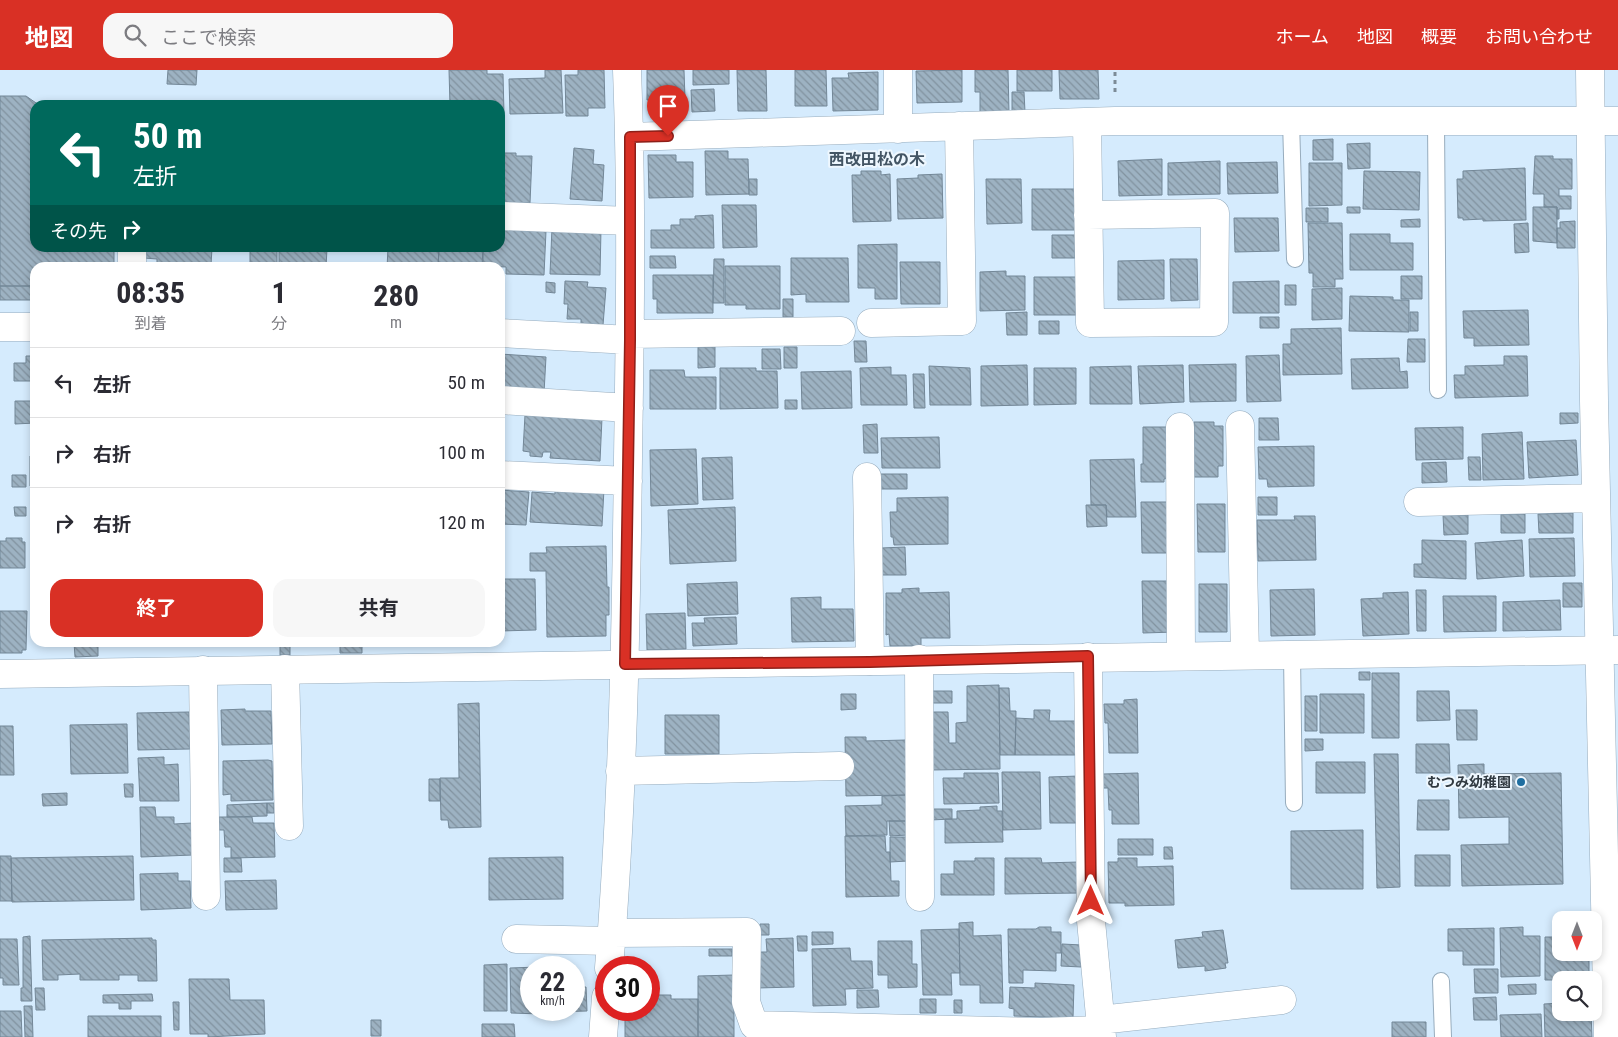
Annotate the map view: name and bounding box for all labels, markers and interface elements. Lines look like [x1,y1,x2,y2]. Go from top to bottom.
search box [103,13,453,58]
icon: search [121,21,149,49]
text: 地図 [25,24,73,52]
text: ここで検索 [161,26,256,49]
text: ホーム [1276,26,1329,47]
text: 地図 [1357,26,1393,47]
text: 概要 [1421,26,1457,47]
text: お問い合わせ [1485,26,1593,47]
pin [647,85,689,136]
icon: arrive [654,92,682,120]
text: 50 m [133,116,202,157]
icon: left [50,120,115,185]
district label: 西改田松の木 [829,150,925,169]
text: 左折 [133,164,177,189]
icon: right [117,215,145,243]
text: その先 [50,220,107,243]
text: 08:35 [116,275,185,310]
text: 1 [272,275,287,310]
text: 280 [373,278,419,313]
text: m [390,313,402,332]
text: 到着 [135,314,167,333]
text: 分 [271,314,287,333]
icon: left [50,369,78,397]
text: 50 m [448,371,485,394]
text: 左折 [93,373,131,396]
icon: right [50,439,78,467]
text: 100 m [438,441,485,464]
text: 右折 [93,443,131,466]
icon: right [50,509,78,537]
text: 120 m [438,511,485,534]
text: 右折 [93,513,131,536]
button: 終了 [50,579,263,637]
button: 共有 [273,579,485,637]
place label: むつみ幼稚園 [1427,774,1511,790]
marker: むつみ幼稚園 [1515,776,1527,788]
position arrow [1064,874,1116,926]
north arrow [1552,911,1602,961]
map controls [1552,911,1602,1021]
speed limit sign: 30 [595,956,660,1021]
text: 22 [540,968,565,997]
button: search [1552,971,1602,1021]
text: km/h [540,994,565,1008]

